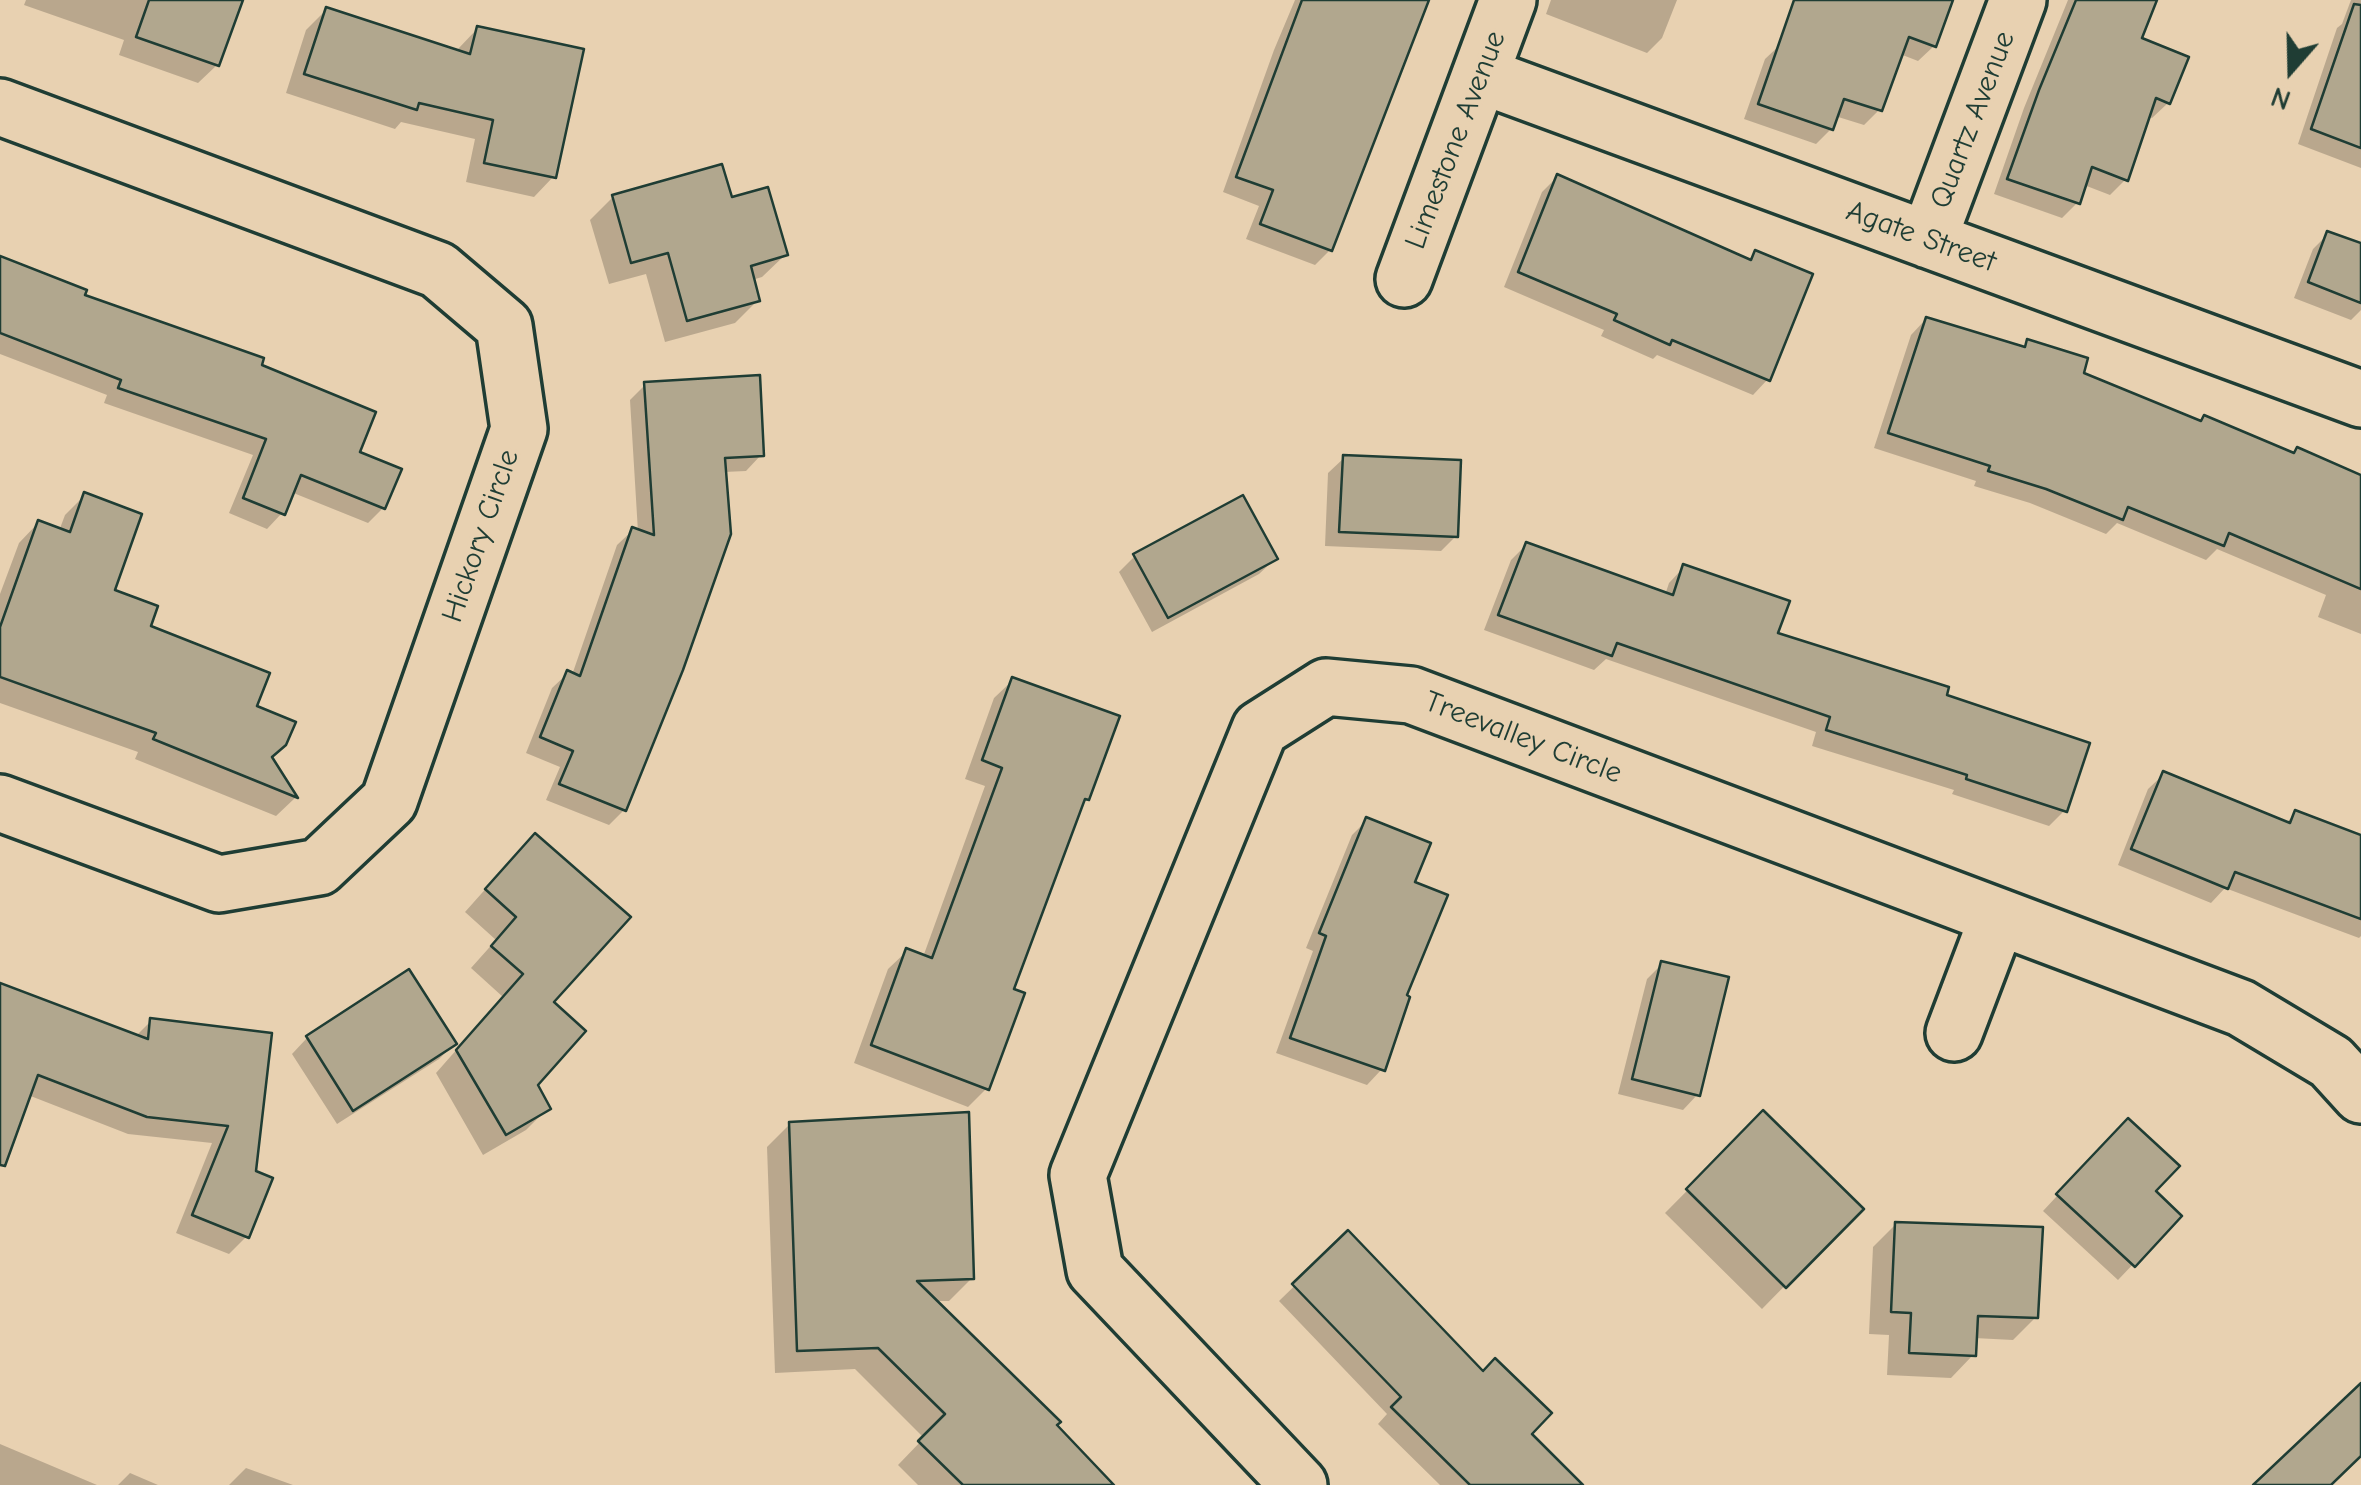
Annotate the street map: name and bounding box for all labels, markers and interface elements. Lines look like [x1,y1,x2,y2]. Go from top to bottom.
north arrow [2241,20,2341,120]
street label: Limestone Avenue [1398,26,1514,254]
street label: Quartz Avenue [1923,26,2023,214]
text: N [2267,80,2295,116]
street label: Agate Street [1841,193,2001,281]
street label: Hickory Circle [435,445,527,627]
street label: Treevalley Circle [1419,684,1627,792]

